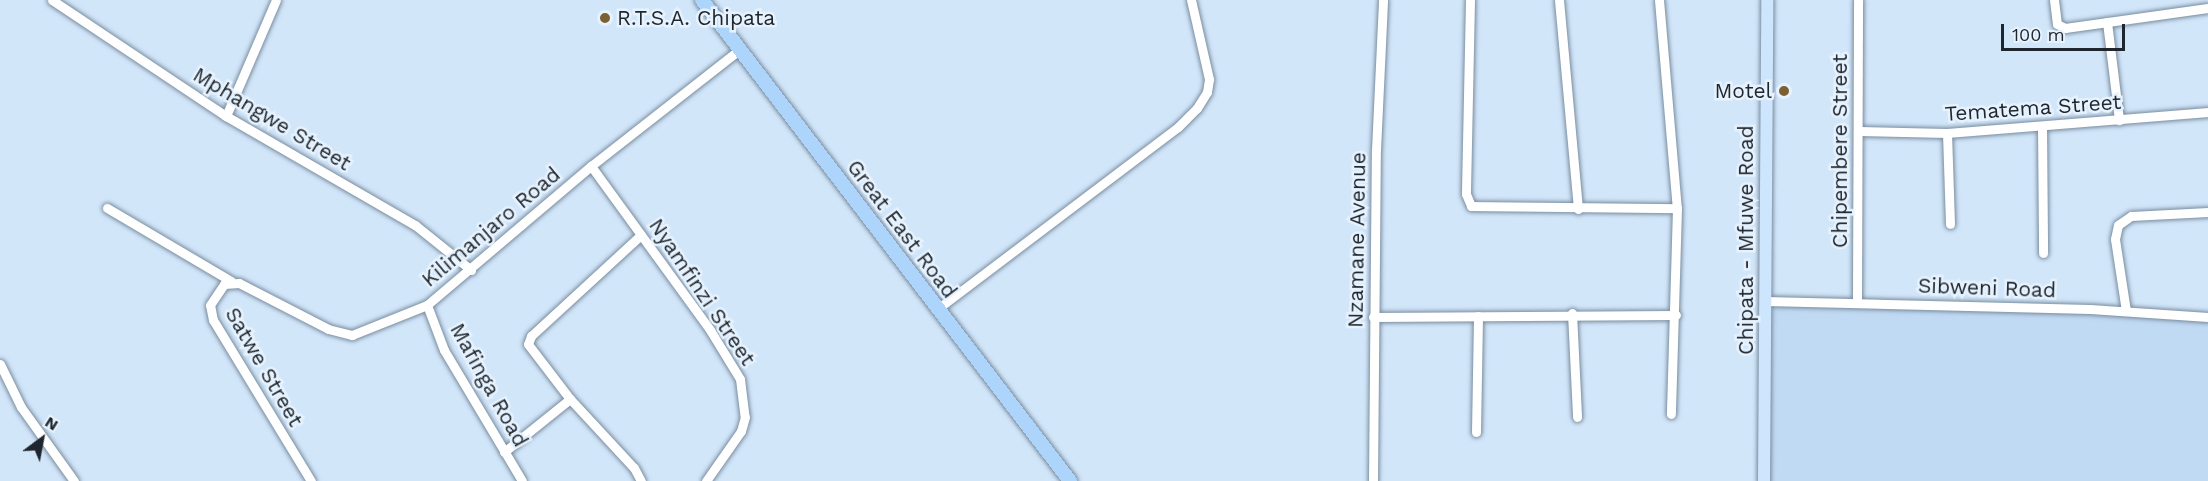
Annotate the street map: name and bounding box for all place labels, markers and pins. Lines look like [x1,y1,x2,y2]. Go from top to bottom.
place label: R.T.S.A. Chipata [617,5,775,31]
marker: R.T.S.A. Chipata [598,11,612,25]
place label: Motel [1714,78,1772,104]
marker: Motel [1777,84,1791,98]

